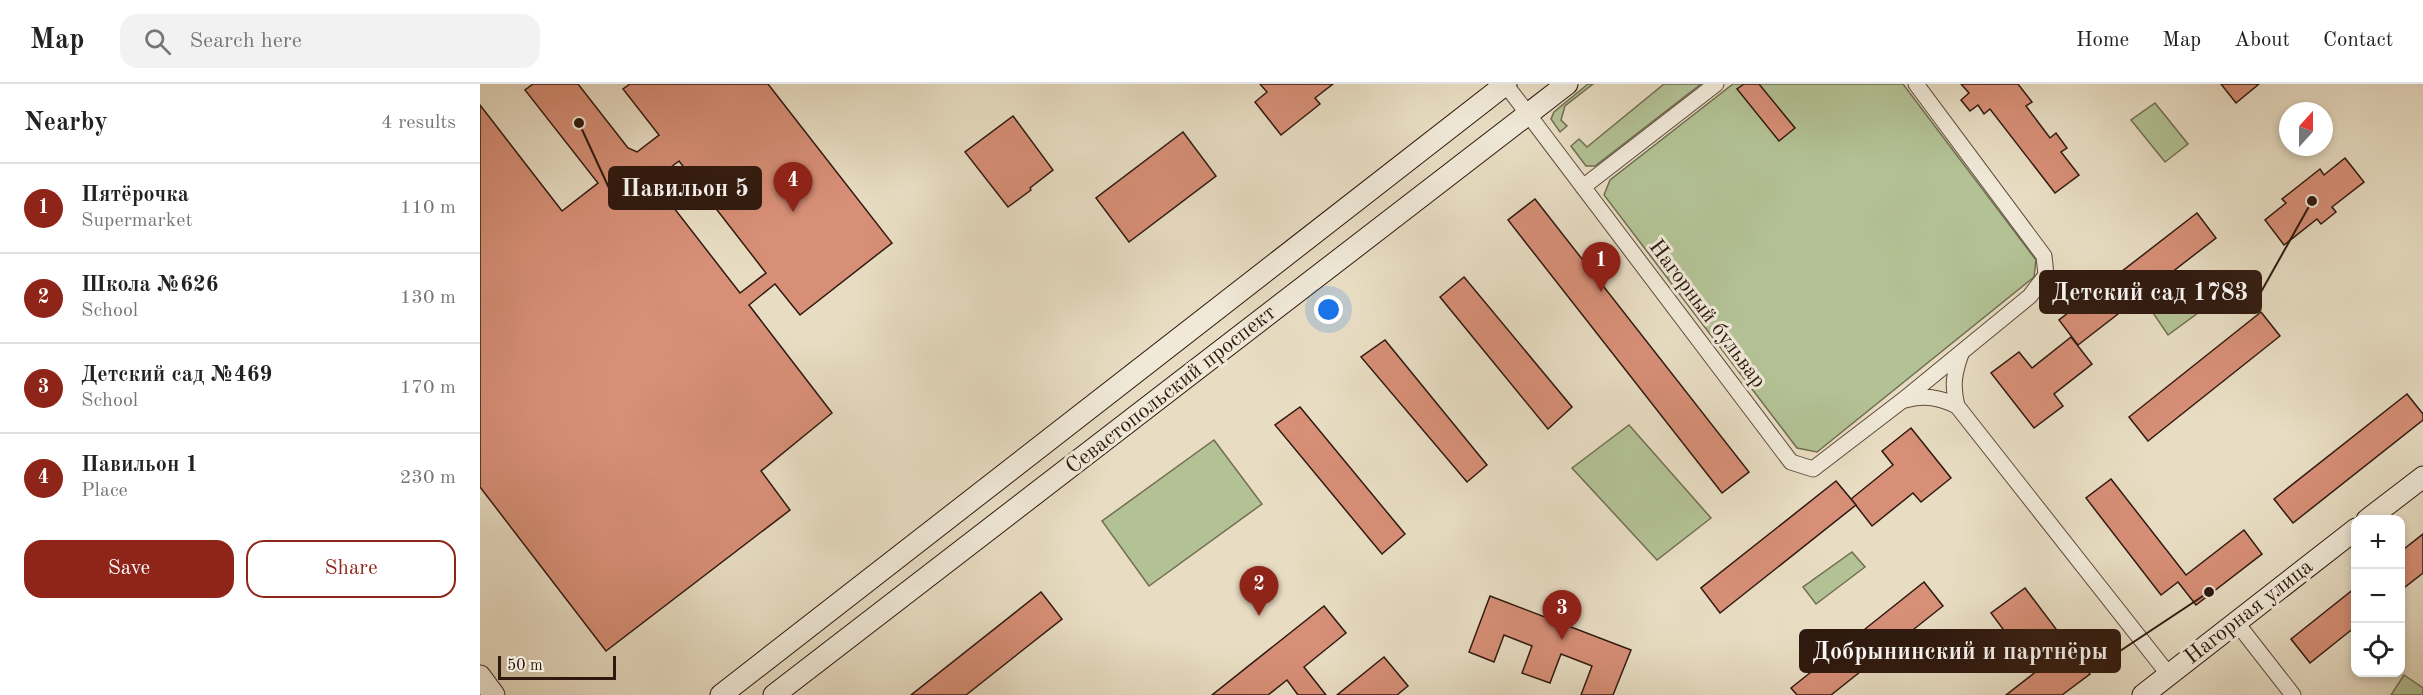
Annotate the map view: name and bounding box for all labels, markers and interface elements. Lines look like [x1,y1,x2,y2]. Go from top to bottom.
search box [120,14,540,68]
icon: search [141,25,174,58]
text: Map [30,27,84,55]
text: Search here [189,30,302,52]
text: Home [2076,30,2129,51]
text: Map [2162,30,2201,51]
text: About [2234,30,2290,51]
text: Contact [2323,30,2393,51]
north arrow [2279,102,2333,156]
text: Nearby [24,110,108,136]
text: 4 results [381,113,456,133]
pin: 4 [774,162,812,212]
callout: Павильон 5 [609,167,761,209]
text: Павильон 5 [621,177,749,202]
text: Пятёрочка [81,184,189,206]
text: 1 [38,198,49,218]
text: 110 m [400,198,456,218]
text: Supermarket [81,211,192,231]
street label: Нагорный бульвар [1644,236,1770,392]
pin: 1 [1582,242,1620,292]
callout: Детский сад 1783 [2040,271,2261,313]
text: Школа №626 [81,274,219,296]
text: Детский сад 1783 [2052,282,2249,306]
text: 2 [38,288,49,308]
text: 130 m [400,288,456,308]
your location [1314,295,1343,324]
text: School [81,301,138,321]
street label: Севастопольский проспект [1062,301,1280,479]
text: Детский сад №469 [81,364,272,386]
text: 3 [38,378,49,398]
text: 170 m [400,378,456,398]
text: School [81,391,138,411]
text: Павильон 1 [81,454,198,476]
text: 4 [38,468,49,488]
text: 230 m [400,468,456,488]
text: Place [81,481,128,501]
map controls [2351,515,2405,677]
button: + [2351,515,2405,569]
button: Save [24,540,234,598]
button: Share [246,540,456,598]
street label: Нагорная улица [2181,555,2317,669]
pin: 2 [1240,566,1278,616]
button: − [2351,569,2405,623]
pin: 3 [1542,590,1582,640]
button: locate [2351,623,2405,677]
callout: Добрынинский и партнёры [1800,630,2120,672]
text: Добрынинский и партнёры [1812,641,2108,665]
scale bar [498,653,616,680]
text: 50 m [507,658,543,674]

